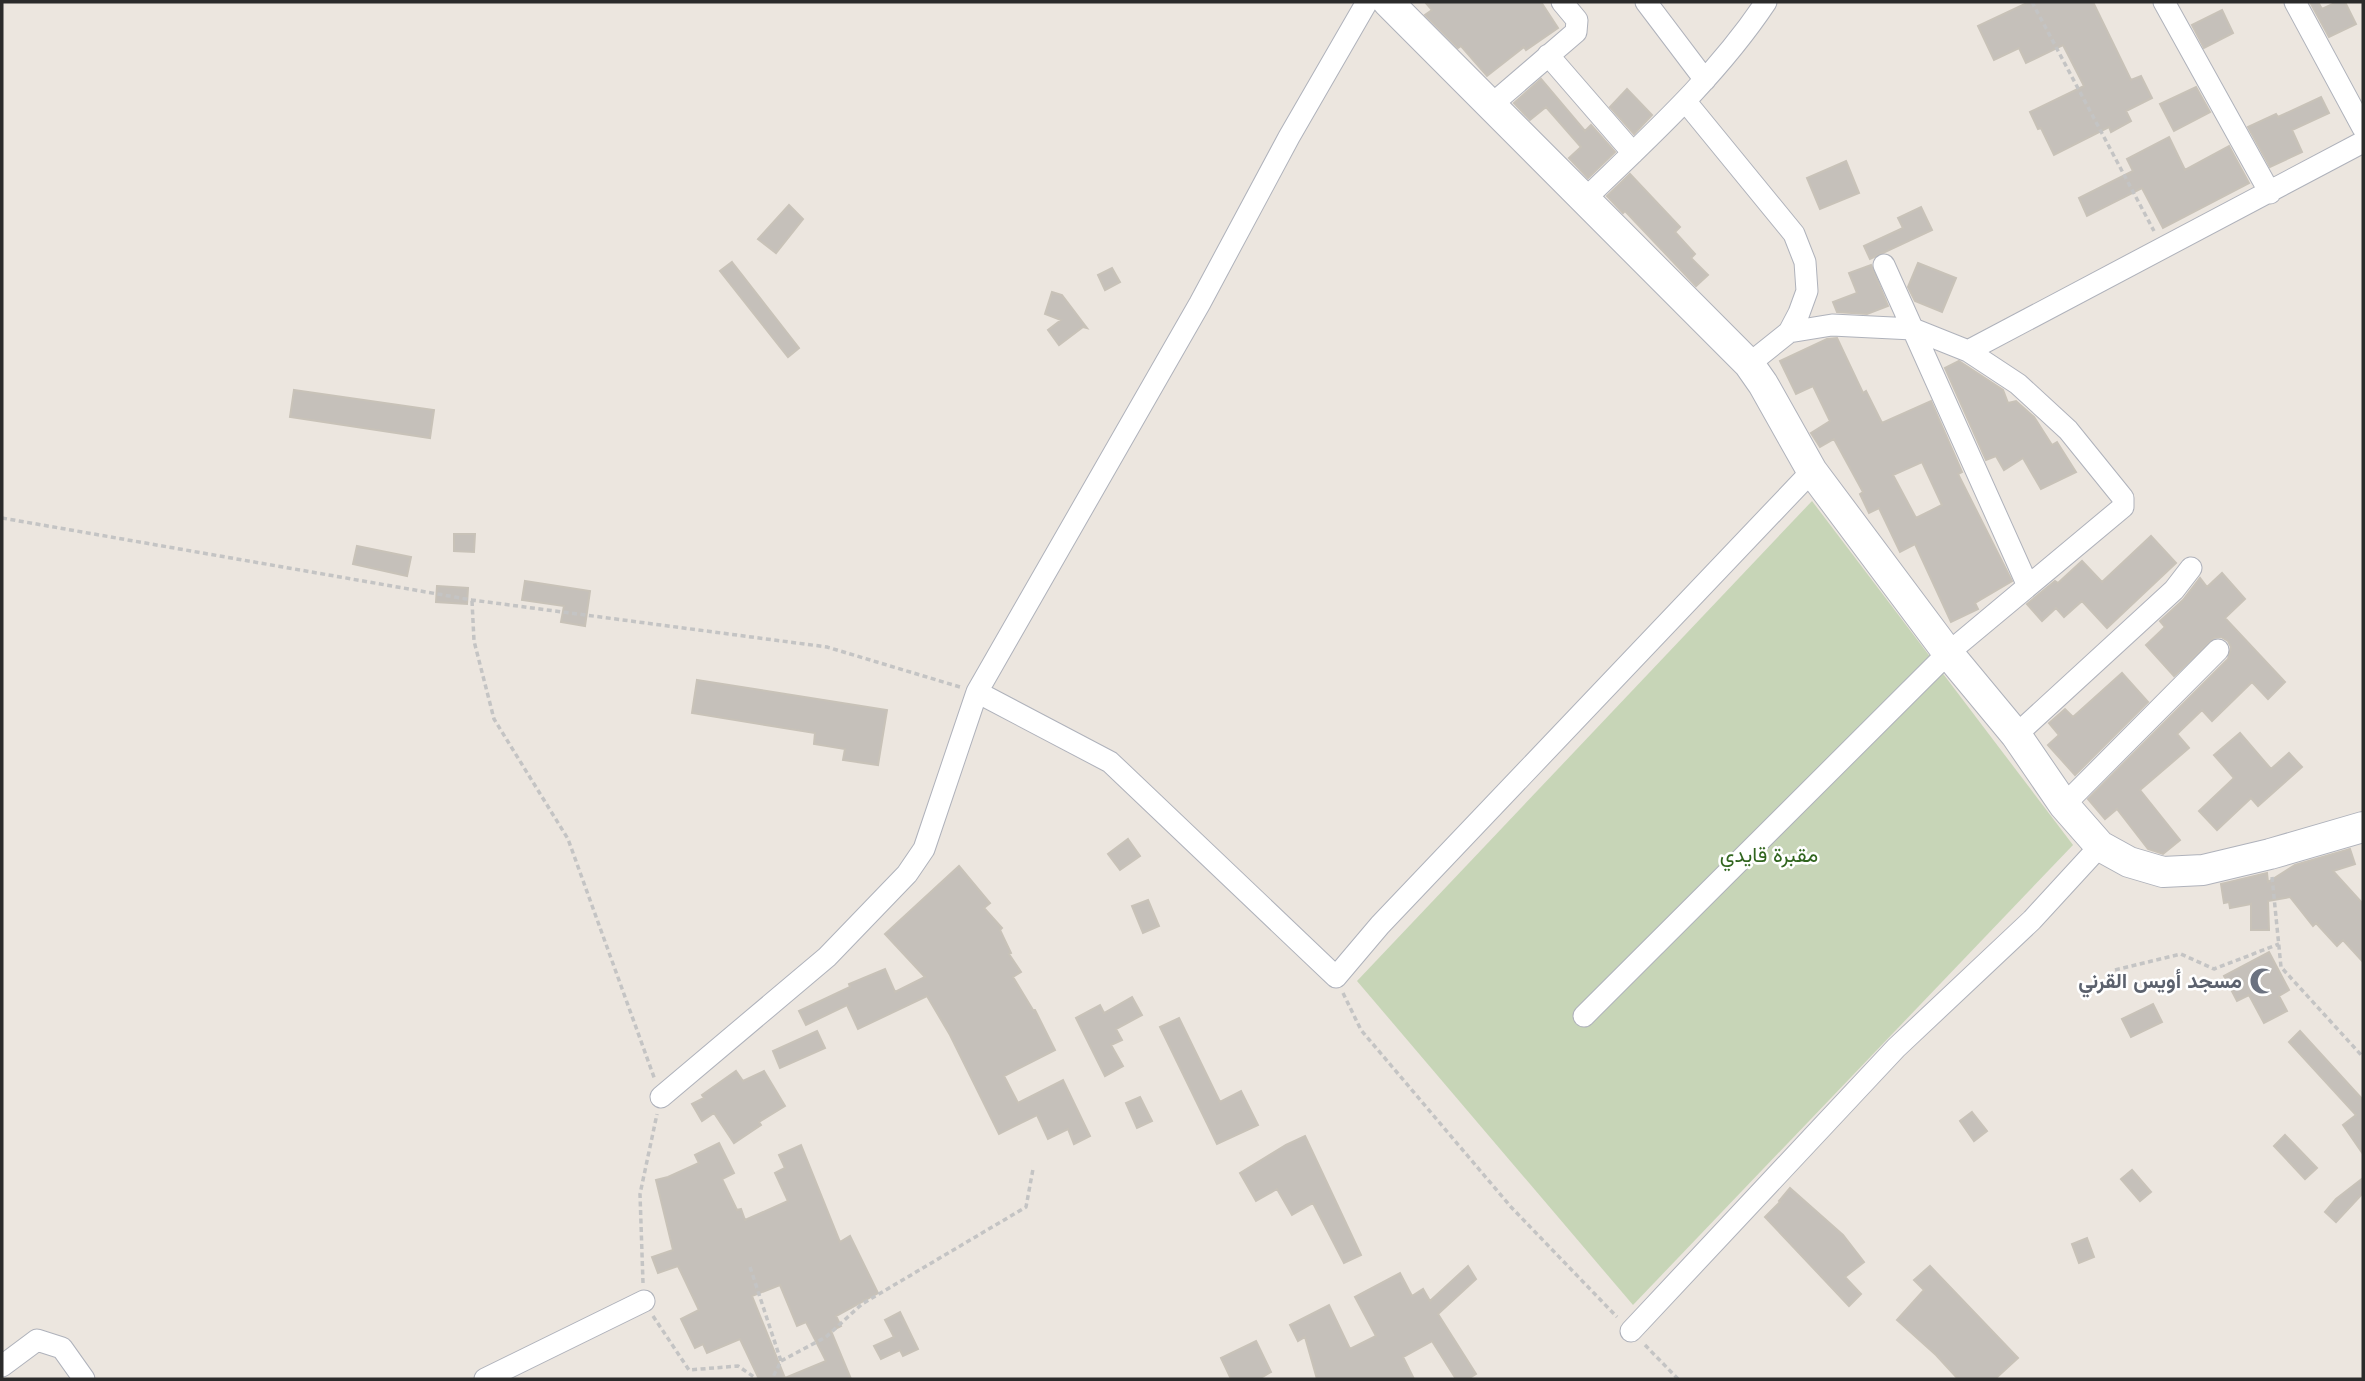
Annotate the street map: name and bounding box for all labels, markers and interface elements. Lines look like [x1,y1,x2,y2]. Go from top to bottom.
park label: مقبرة قايدي [1720,841,1818,872]
mosque icon: مسجد أويس القرني [2248,966,2278,996]
place label: مسجد أويس القرني [2078,967,2242,998]

